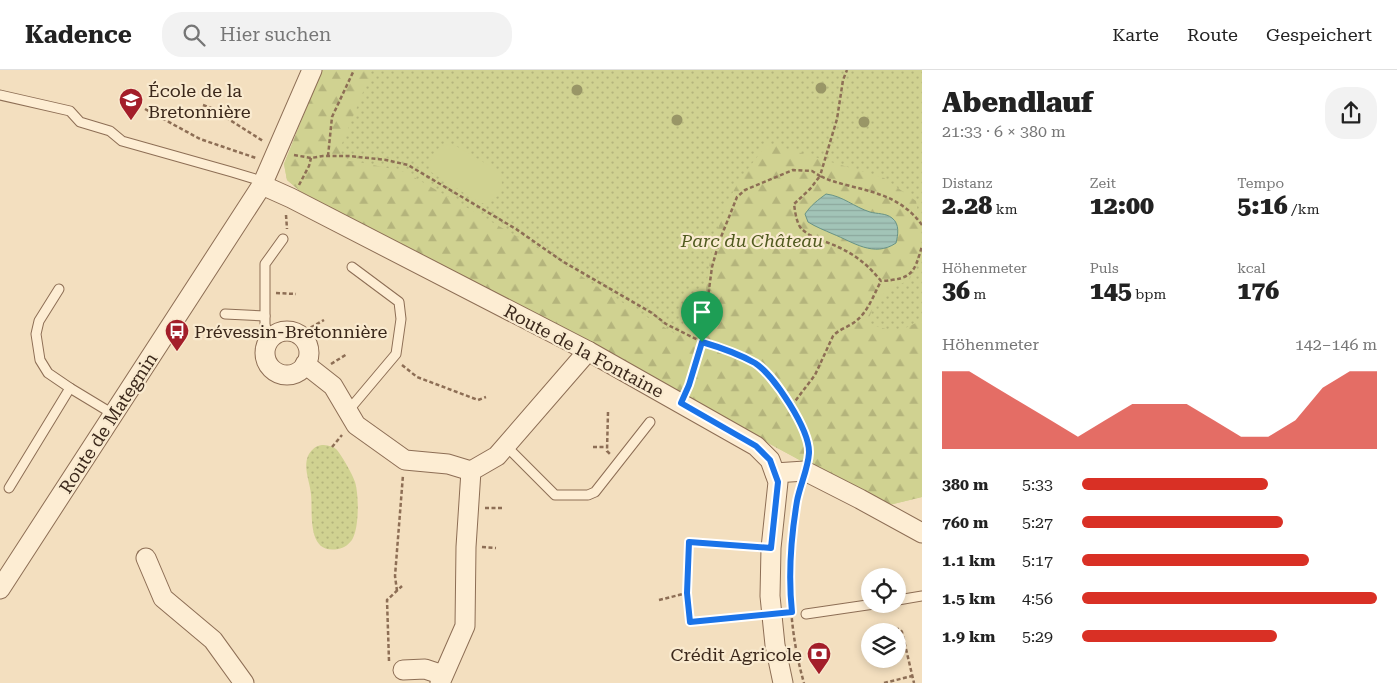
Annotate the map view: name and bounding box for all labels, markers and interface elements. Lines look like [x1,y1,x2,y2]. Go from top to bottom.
search box [162,12,512,57]
text: Kadence [25,21,132,49]
icon: search [180,21,208,49]
text: Hier suchen [220,23,331,46]
text: Karte [1112,24,1159,45]
text: Route [1187,24,1238,45]
text: Gespeichert [1266,24,1372,45]
place label: École de la Bretonnière [148,80,251,122]
text: Abendlauf [942,86,1093,119]
school or university icon: École de la Bretonnière [118,87,144,121]
button: share [1325,87,1377,139]
text: 21:33 · 6 × 380 m [942,122,1066,141]
text: Distanz [942,175,992,191]
text: Zeit [1090,175,1116,191]
text: Tempo [1237,175,1284,191]
text: 2.28 [942,191,992,220]
text: 12:00 [1090,191,1154,220]
text: 5:16 [1237,191,1288,220]
text: km [992,201,1018,217]
text: /km [1288,201,1319,217]
park label: Parc du Château [680,230,823,251]
text: Höhenmeter [942,260,1027,276]
text: Puls [1090,260,1119,276]
text: kcal [1237,260,1266,276]
text: 36 [942,276,970,305]
text: 145 [1090,276,1132,305]
text: 176 [1237,276,1279,305]
text: m [970,286,986,302]
text: bpm [1132,286,1166,302]
pin [681,291,723,342]
icon: arrive [688,298,716,326]
street label: Route de la Fontaine [501,300,667,402]
bus stop icon: Prévessin-Bretonnière [164,318,190,352]
place label: Prévessin-Bretonnière [194,321,388,342]
text: Höhenmeter [942,335,1039,354]
text: 142–146 m [1295,335,1377,354]
street label: Route de Mategnin [55,348,162,497]
text: 380 m [942,475,988,494]
text: 5:33 [1022,475,1053,494]
text: 760 m [942,513,988,532]
text: 5:27 [1022,513,1053,532]
text: 1.1 km [942,551,995,570]
text: 5:17 [1022,551,1053,570]
map controls [861,568,906,668]
button: locate [861,568,906,613]
text: 1.5 km [942,589,995,608]
text: 4:56 [1022,589,1053,608]
button: layers [861,623,906,668]
text: 1.9 km [942,627,995,646]
text: 5:29 [1022,627,1053,646]
bank icon: Crédit Agricole [806,641,832,675]
place label: Crédit Agricole [671,644,802,665]

